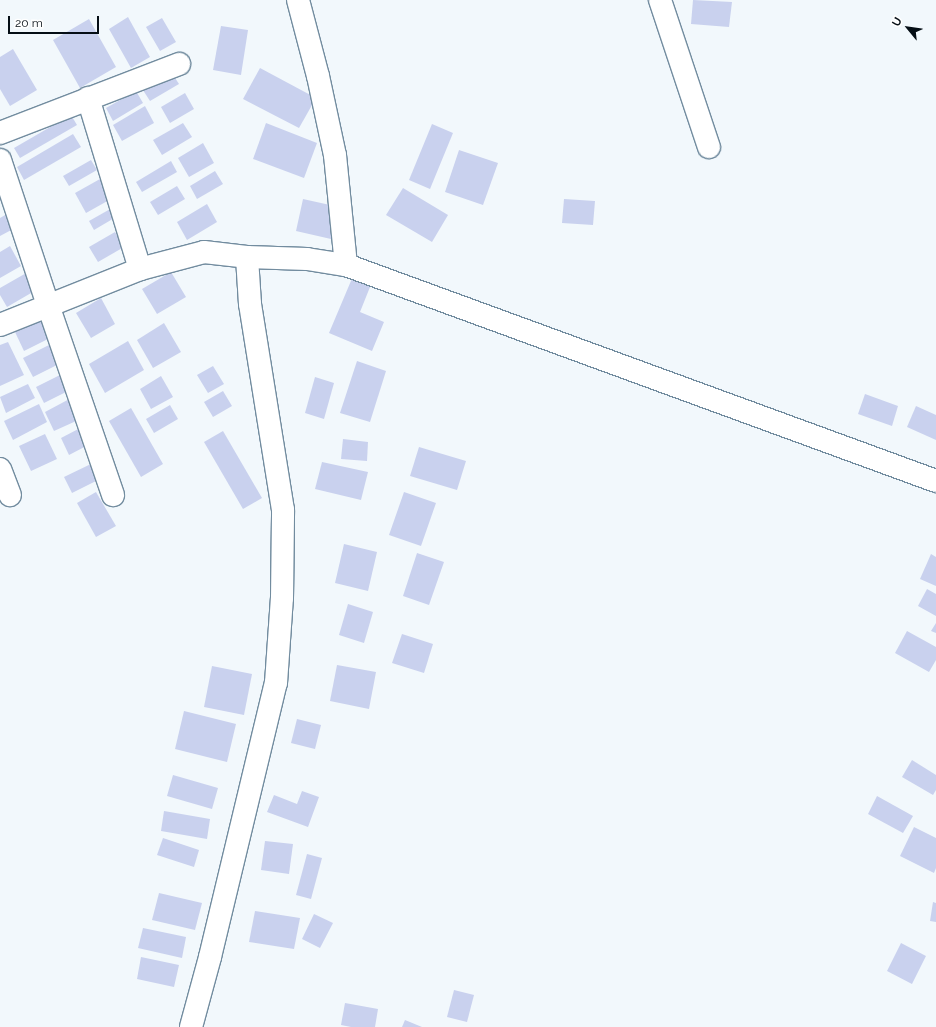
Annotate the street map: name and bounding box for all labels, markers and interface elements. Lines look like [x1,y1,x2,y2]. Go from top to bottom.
scale bar [10,8,101,34]
north arrow [888,8,928,48]
text: U [889,15,905,29]
text: 20 m [15,16,43,30]

